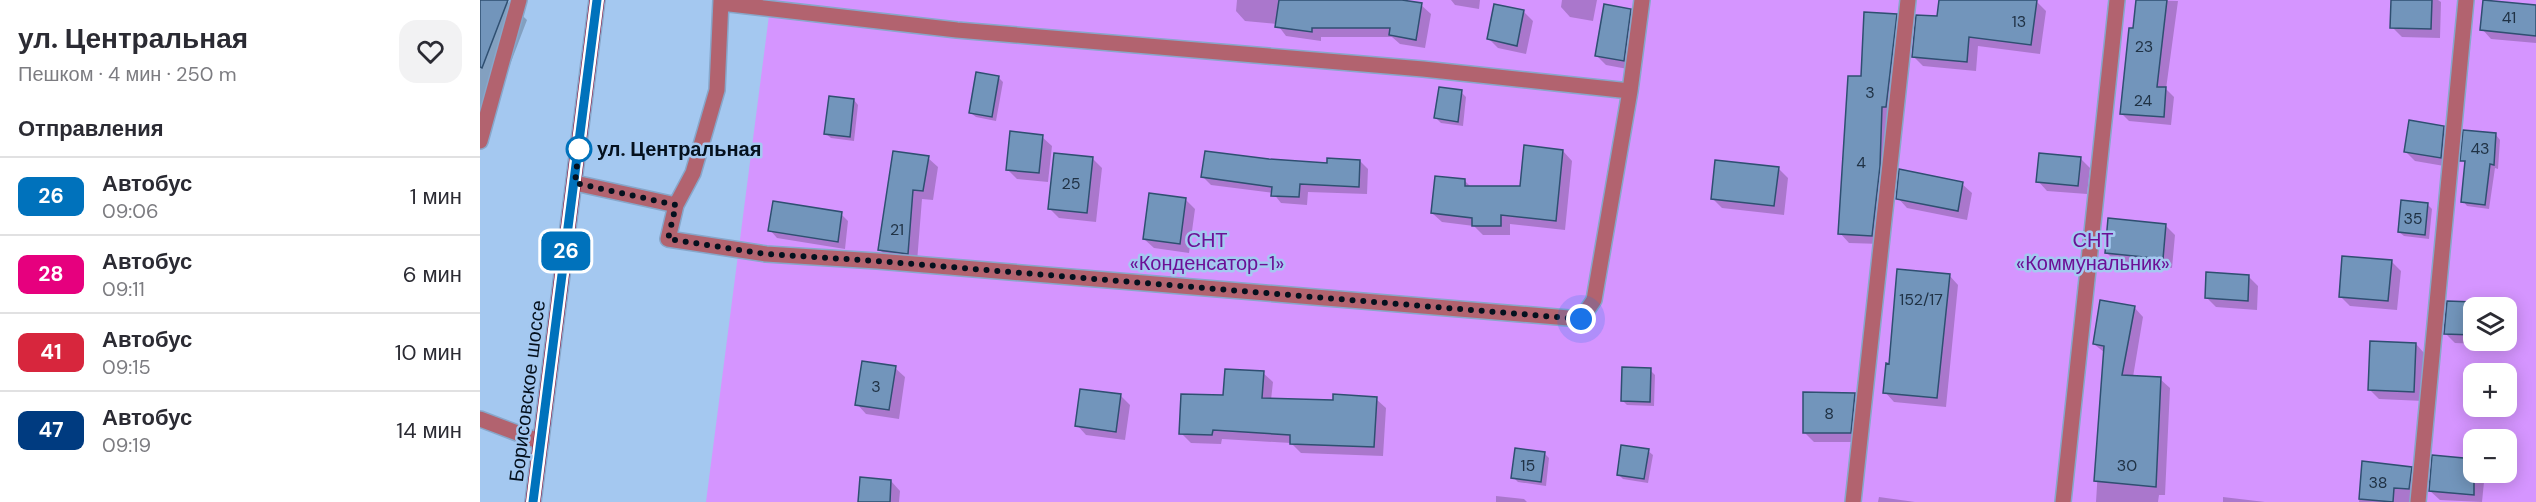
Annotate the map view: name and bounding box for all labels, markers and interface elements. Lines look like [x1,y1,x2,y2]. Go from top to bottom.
house number: 41 [2502,7,2516,28]
house number: 13 [2012,11,2026,32]
text: ул. Центральная [18,20,248,57]
button: heart [399,20,462,83]
house number: 23 [2135,36,2153,57]
text: Пешком · 4 мин · 250 m [18,61,237,87]
house number: 3 [1865,82,1875,103]
house number: 24 [2134,90,2153,111]
text: Отправления [18,114,164,143]
marker: ул. Центральная [566,136,592,162]
place label: ул. Центральная [597,136,761,162]
house number: 43 [2470,138,2490,159]
house number: 4 [1856,152,1866,173]
text: Автобус [102,169,192,198]
house number: 25 [1062,173,1080,194]
text: 26 [38,182,64,210]
text: 1 мин [410,182,462,211]
text: 09:06 [102,198,159,224]
house number: 35 [2403,208,2423,229]
house number: 21 [890,219,904,240]
park label: СНТ «Конденсатор-1» [1130,227,1284,276]
park label: СНТ «Коммунальник» [2016,227,2170,276]
line badge: 26 [539,232,593,270]
text: 26 [553,237,579,265]
text: Автобус [102,247,192,276]
text: 28 [38,260,64,288]
text: 6 мин [403,260,462,289]
text: 09:11 [102,276,145,302]
house number: 152/17 [1899,289,1943,310]
map controls [2463,297,2517,483]
button: layers [2463,297,2517,351]
street label: Борисовское шоссе [503,299,551,483]
your location [1566,304,1596,334]
text: Автобус [102,325,192,354]
text: 41 [40,338,62,366]
text: 10 мин [395,338,462,367]
text: 09:15 [102,354,151,380]
button: + [2463,363,2517,417]
house number: 3 [871,376,881,397]
text: Автобус [102,403,192,432]
house number: 8 [1824,403,1834,424]
text: 47 [39,416,63,444]
text: 14 мин [396,416,462,445]
button: − [2463,429,2517,483]
text: 09:19 [102,432,151,458]
house number: 15 [1521,455,1535,476]
house number: 30 [2117,455,2137,476]
house number: 38 [2368,472,2388,493]

